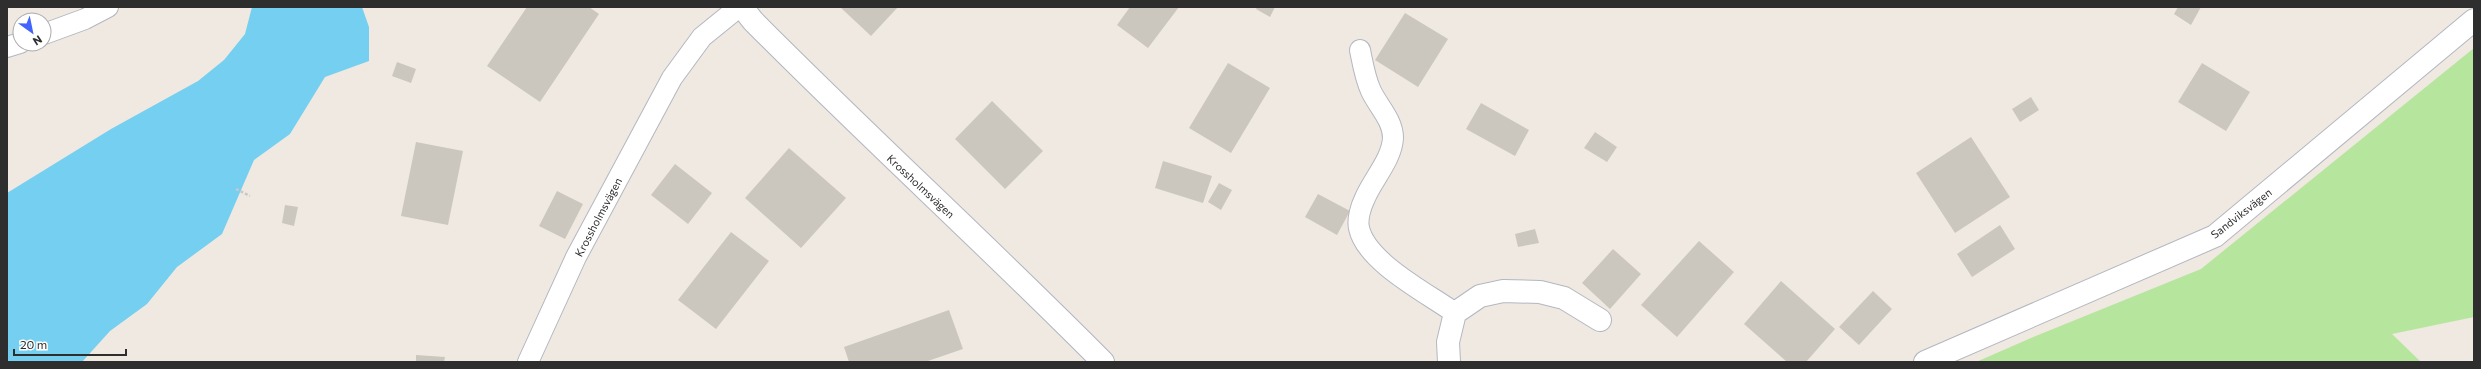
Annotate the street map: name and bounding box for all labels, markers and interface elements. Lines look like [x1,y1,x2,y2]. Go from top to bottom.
north arrow [12,12,52,52]
text: N [31,33,45,49]
street label: Krossholmsvägen [885,151,957,221]
street label: Krossholmsvägen [572,175,624,259]
street label: Sandviksvägen [2208,185,2274,241]
scale bar [14,331,126,357]
text: 20 m [20,337,47,351]

